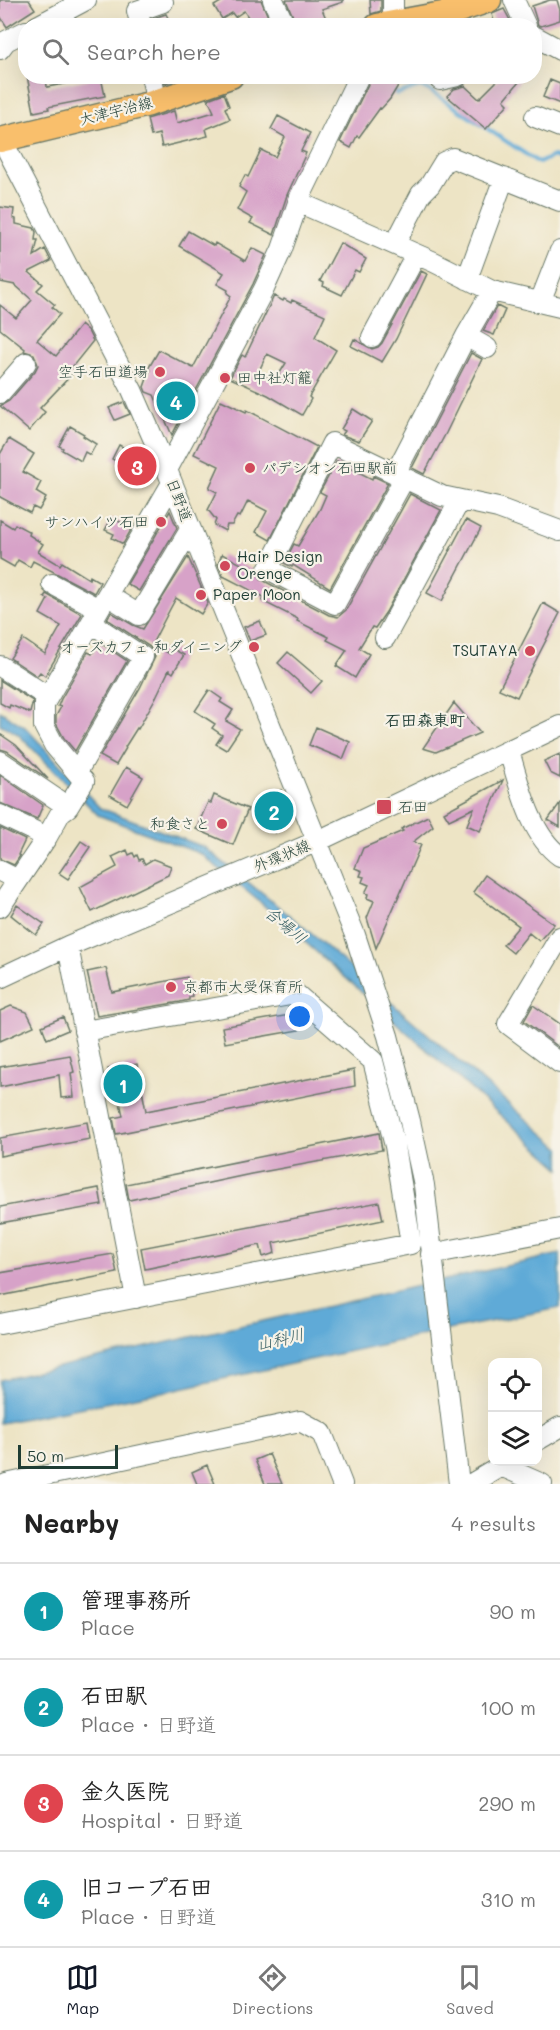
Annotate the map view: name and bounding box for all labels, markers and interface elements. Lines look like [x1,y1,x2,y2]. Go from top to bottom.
search box [18,18,542,84]
icon: search [39,35,72,68]
text: Search here [87,37,221,66]
street label: 大津宇治線 [77,91,155,129]
place label: 空手石田道場 [58,361,148,381]
marker: 空手石田道場 [153,365,167,379]
place label: 田中社灯籠 [237,367,312,387]
marker: 田中社灯籠 [218,371,232,385]
pin: 4 [156,378,195,424]
pin: 3 [118,444,156,488]
place label: パデシオン石田駅前 [262,457,397,477]
marker: パデシオン石田駅前 [243,461,257,475]
street label: 日野道 [163,475,197,524]
place label: サンハイツ石田 [45,511,149,531]
marker: サンハイツ石田 [154,515,168,529]
place label: Hair Design Orenge [237,546,322,583]
marker: Hair Design Orenge [218,559,232,573]
place label: Paper Moon [213,584,300,604]
marker: Paper Moon [194,588,208,602]
place label: オーズカフェ 和ダイニング [60,636,242,656]
marker: オーズカフェ 和ダイニング [247,640,261,654]
place label: TSUTAYA [452,640,518,660]
marker: TSUTAYA [523,644,537,658]
district label: 石田森東町 [385,709,465,730]
pin: 2 [254,788,294,834]
place label: 石田 [398,796,428,816]
marker: 石田 [375,798,393,816]
place label: 和食さと [150,813,210,833]
marker: 和食さと [215,817,229,831]
street label: 外環状線 [250,834,313,876]
water label: 合場川 [261,901,311,948]
place label: 京都市大受保育所 [183,976,303,996]
marker: 京都市大受保育所 [164,980,178,994]
your location [285,1002,314,1031]
pin: 1 [104,1062,142,1106]
water label: 山科川 [254,1323,306,1354]
map controls [488,1358,542,1466]
button: locate [488,1358,542,1412]
button: layers [488,1412,542,1466]
scale bar [18,1442,118,1470]
text: 50 m [27,1445,64,1466]
text: Nearby [24,1506,119,1540]
text: 4 results [451,1510,536,1536]
text: 管理事務所 [81,1585,191,1614]
text: 1 [39,1598,48,1624]
text: 90 m [490,1598,536,1624]
text: Place [81,1614,135,1640]
text: 石田駅 [81,1680,147,1709]
text: 2 [38,1694,49,1720]
text: 100 m [480,1694,536,1720]
text: Place · 日野道 [81,1711,216,1737]
text: 金久医院 [81,1776,169,1805]
text: 3 [38,1790,50,1816]
text: 290 m [478,1790,536,1816]
text: Hospital · 日野道 [81,1807,243,1833]
text: 旧コープ石田 [81,1872,212,1901]
text: 4 [37,1886,50,1912]
text: 310 m [481,1886,536,1912]
text: Place · 日野道 [81,1903,216,1929]
tab: Map [66,1961,99,2018]
tab: Directions [232,1961,313,2018]
tab: Saved [446,1961,494,2018]

